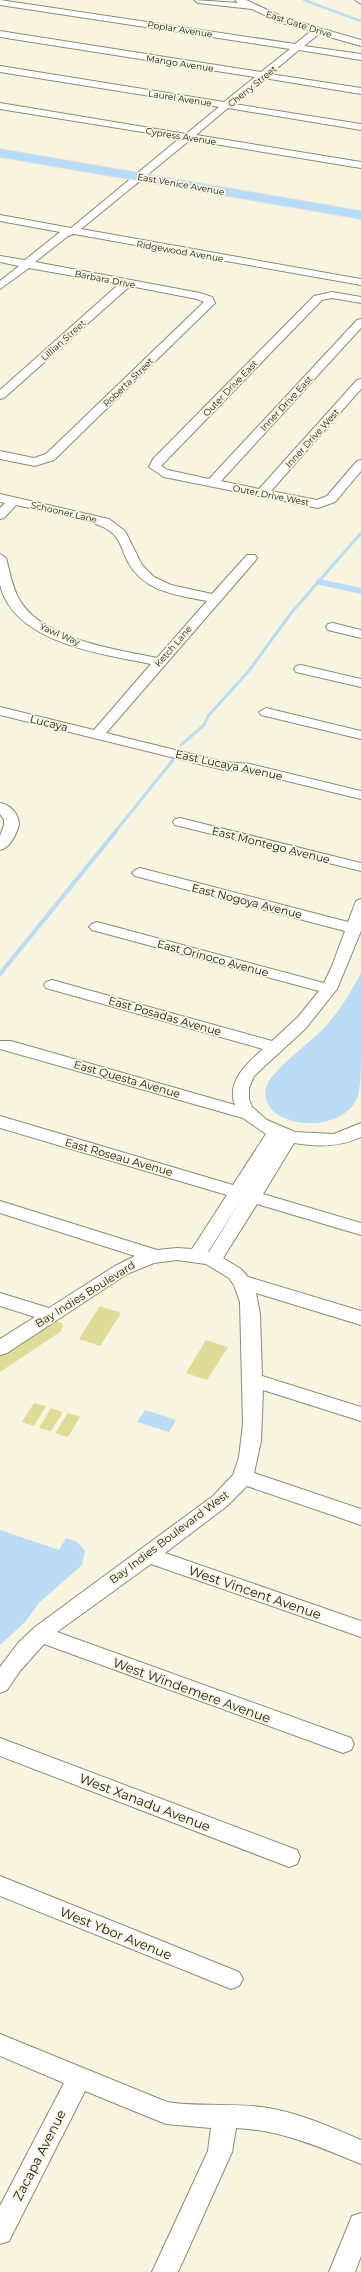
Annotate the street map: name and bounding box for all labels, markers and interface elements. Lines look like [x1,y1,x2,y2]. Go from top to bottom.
street label: East Gate Drive [265,8,334,40]
street label: Poplar Avenue [147,18,214,40]
street label: Mango Avenue [145,52,215,74]
street label: Cherry Street [225,63,279,109]
street label: Laurel Avenue [147,88,213,109]
street label: Cypress Avenue [145,125,218,147]
street label: East Venice Avenue [137,171,226,197]
street label: Ridgewood Avenue [136,238,225,264]
street label: Barbara Drive [74,268,137,290]
street label: Lillian Street [39,317,88,363]
street label: Roberta Street [101,355,156,409]
street label: Outer Drive East [200,357,260,418]
street label: Inner Drive East [258,373,315,433]
street label: Inner Drive West [283,406,341,470]
street label: Outer Drive West [232,482,310,508]
street label: Schooner Lane [30,499,99,525]
street label: Yawl Way [38,621,82,647]
street label: Ketch Lane [152,623,194,669]
street label: Lucaya [29,712,69,734]
street label: East Lucaya Avenue [174,747,284,783]
street label: East Montego Avenue [211,824,332,867]
street label: East Nogoya Avenue [190,881,304,922]
street label: East Orinoco Avenue [156,936,271,980]
street label: East Posadas Avenue [107,993,223,1039]
street label: East Questa Avenue [72,1057,182,1101]
street label: East Roseau Avenue [64,1135,175,1179]
street label: Bay Indies Boulevard [32,1257,138,1331]
street label: Bay Indies Boulevard West [106,1487,232,1587]
street label: West Vincent Avenue [187,1562,324,1622]
street label: West Windemere Avenue [111,1654,273,1726]
street label: West Xanadu Avenue [77,1770,213,1834]
street label: West Ybor Avenue [58,1903,174,1963]
street label: Zacapa Avenue [9,2107,69,2203]

